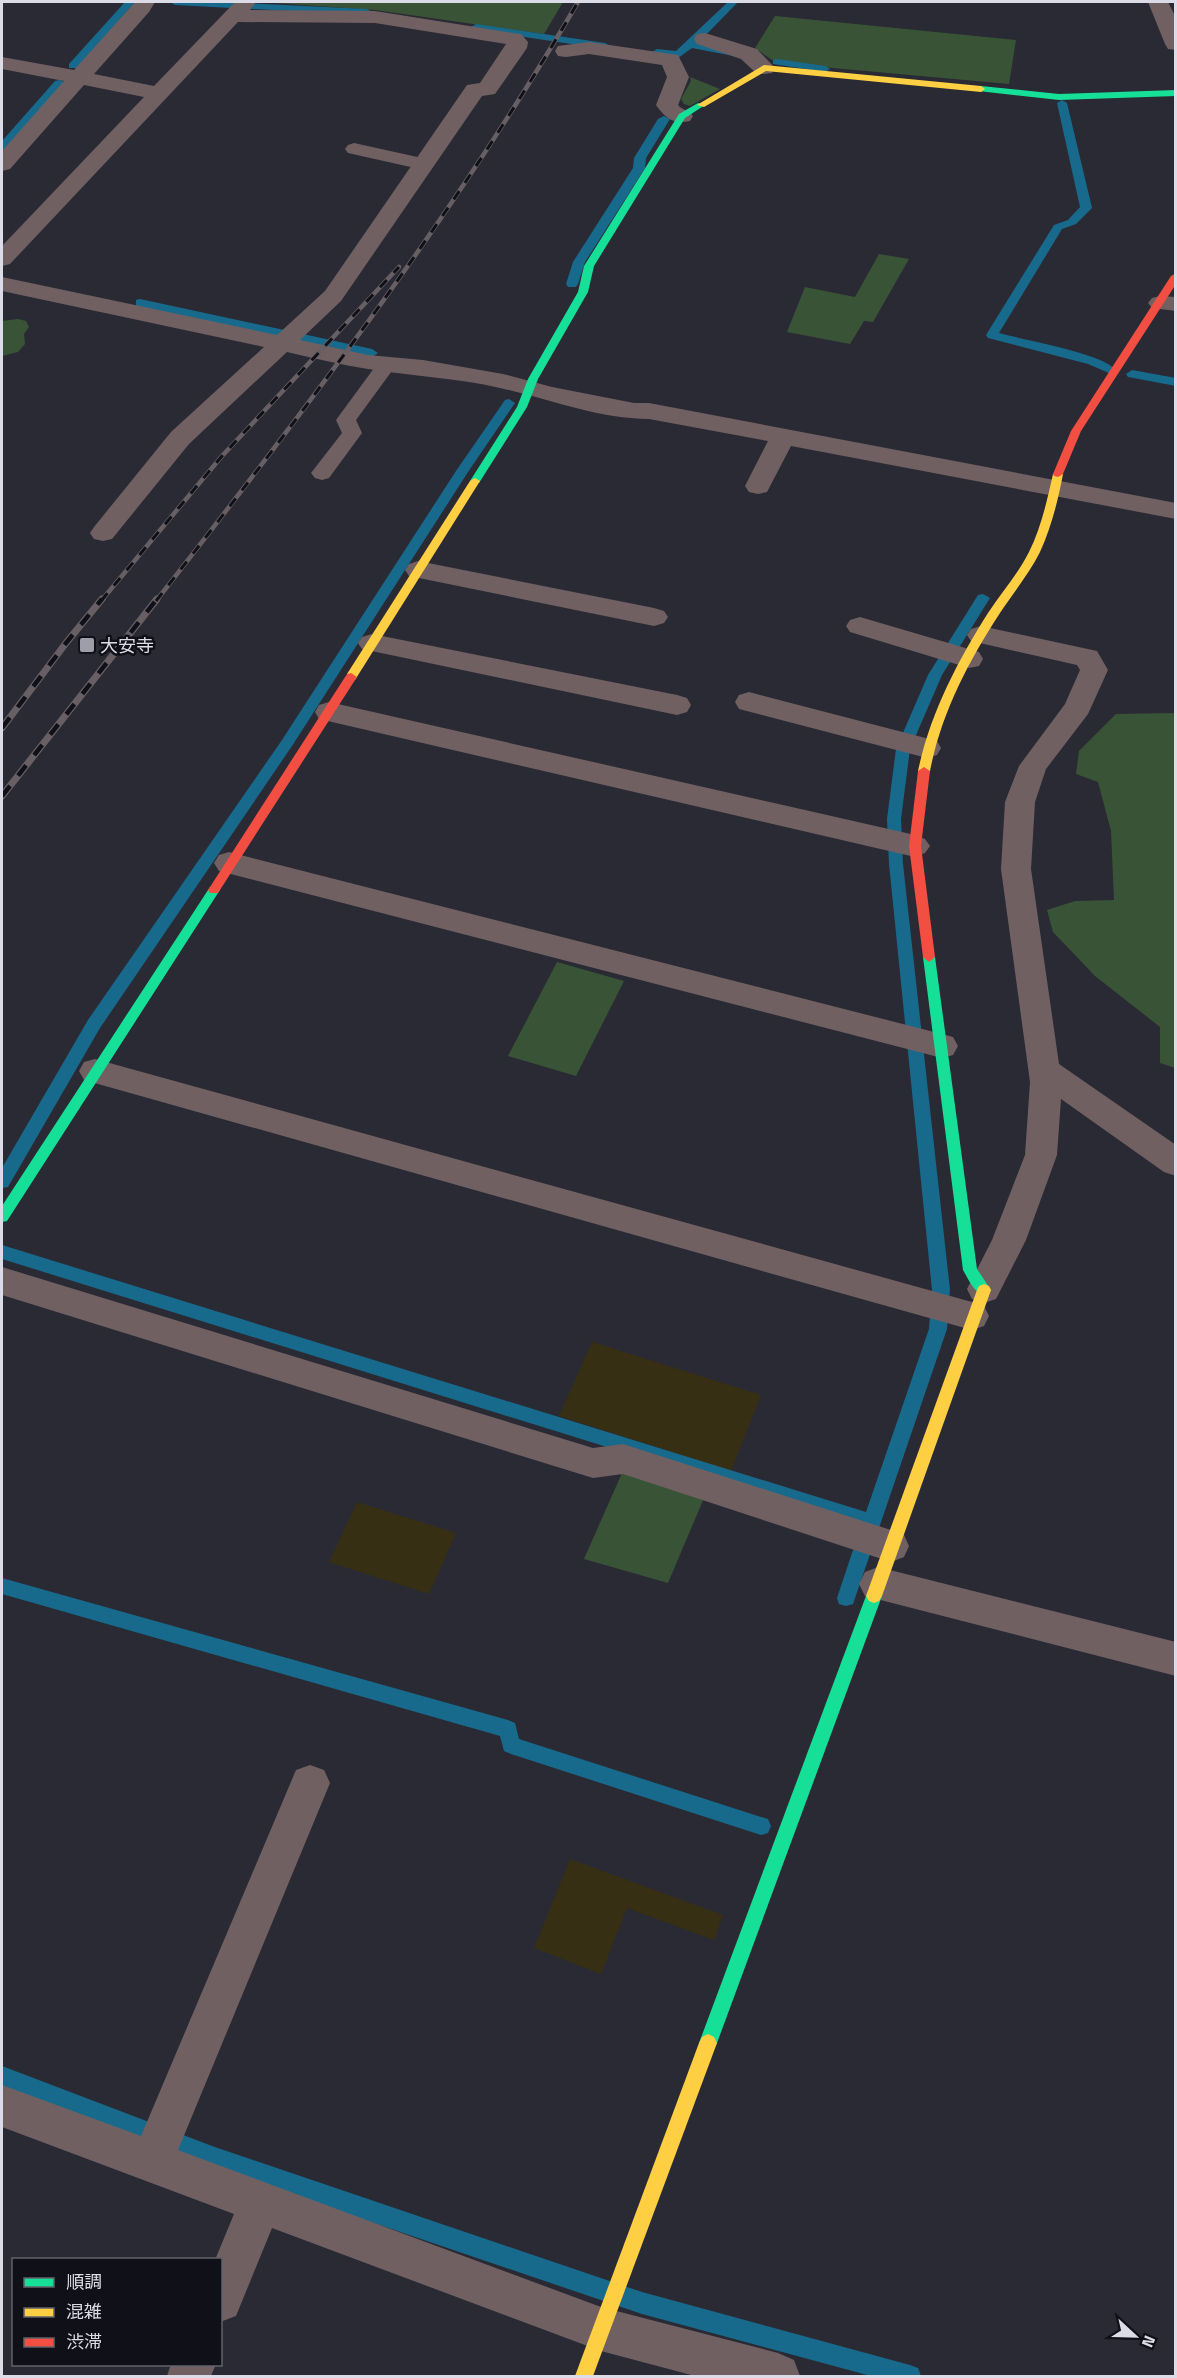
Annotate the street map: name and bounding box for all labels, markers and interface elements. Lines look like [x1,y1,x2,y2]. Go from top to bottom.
place label: 大安寺 [100,632,154,659]
marker: 大安寺 [78,636,96,654]
legend [12,2258,222,2366]
text: 順調 [66,2268,102,2295]
text: 混雑 [66,2298,102,2325]
north arrow [1105,2306,1165,2366]
text: 渋滞 [66,2328,102,2355]
text: N [1136,2332,1162,2351]

